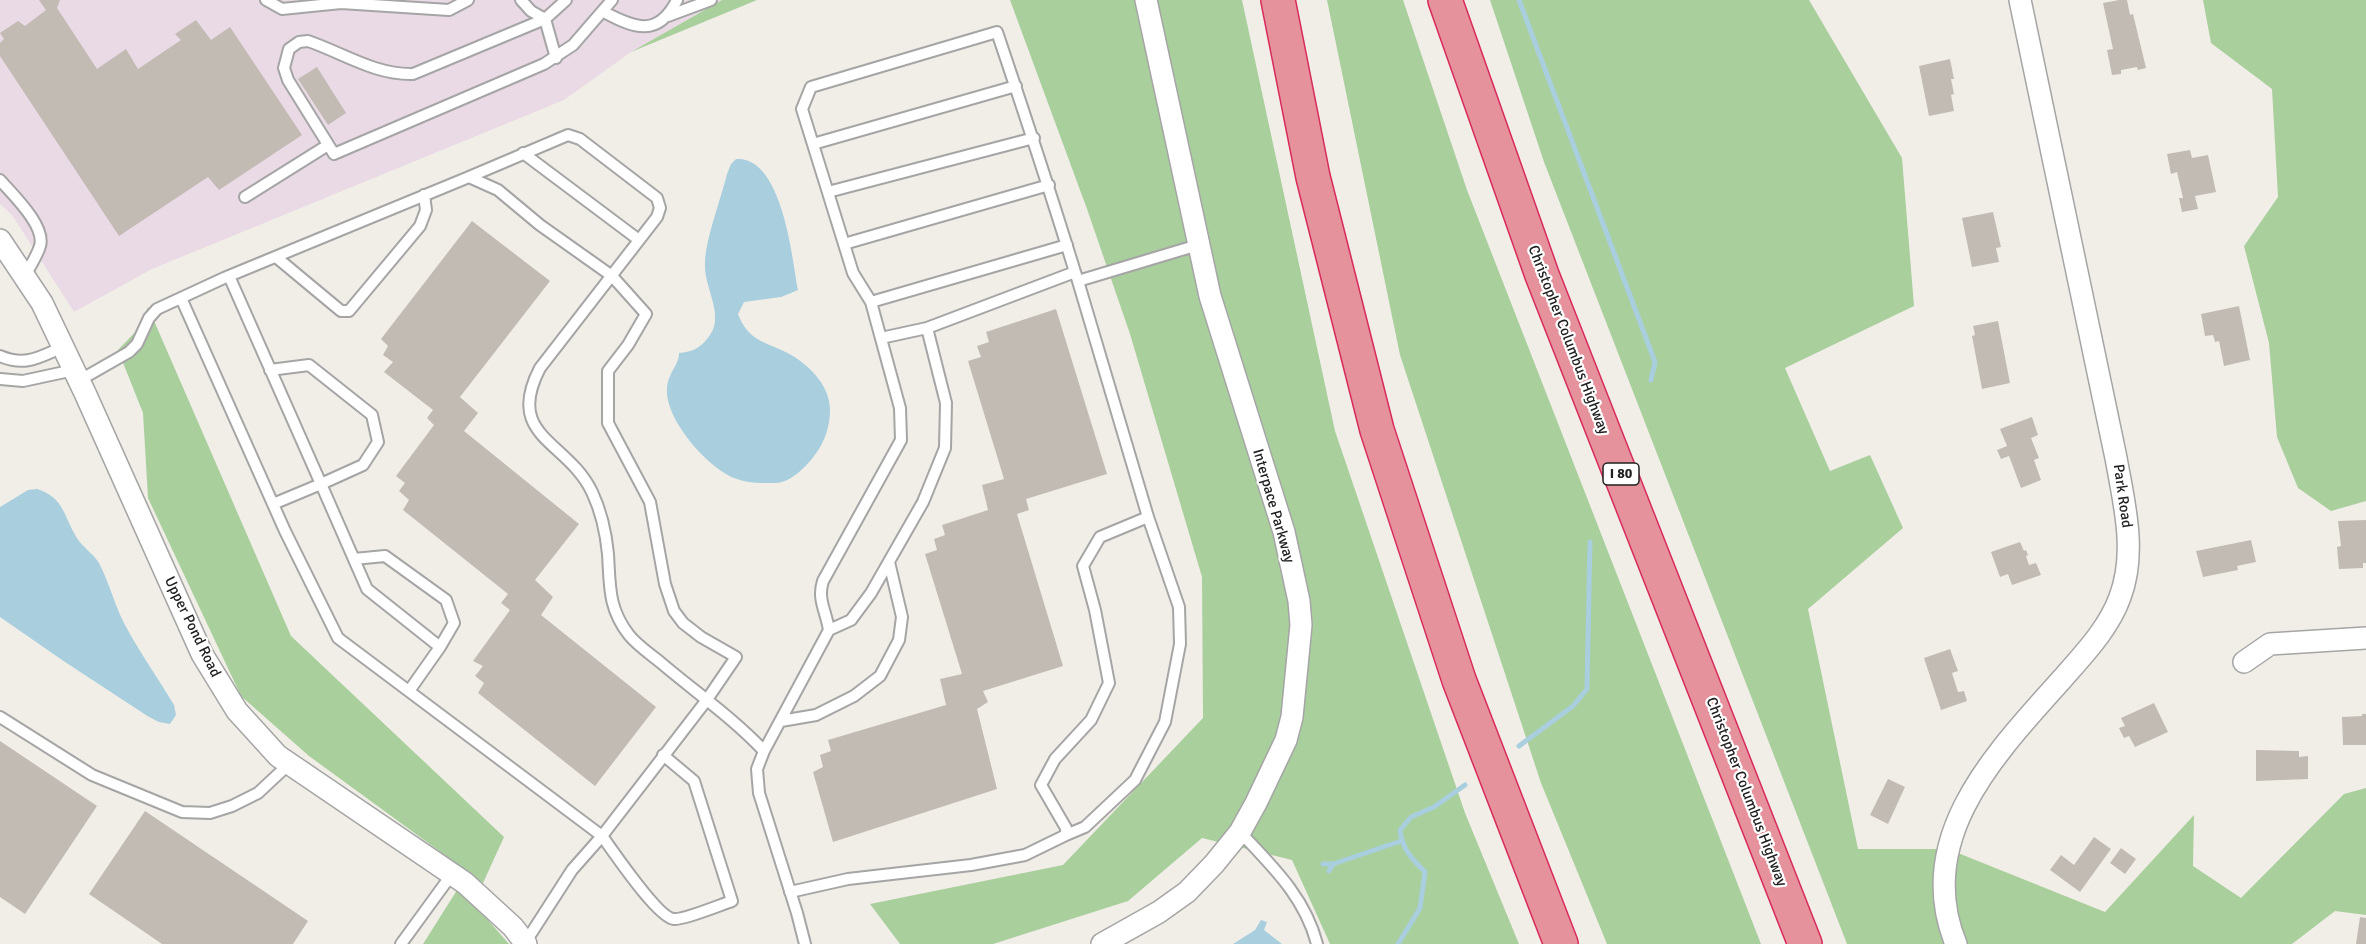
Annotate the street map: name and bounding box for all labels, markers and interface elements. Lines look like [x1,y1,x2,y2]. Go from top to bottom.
street label: Christopher Columbus Highway [1524,243,1612,437]
street label: Interpace Parkway [1248,447,1298,565]
road number: I 80 [1603,463,1639,485]
street label: Park Road [2109,463,2135,529]
street label: Upper Pond Road [160,574,224,680]
street label: Christopher Columbus Highway [1702,695,1790,889]

